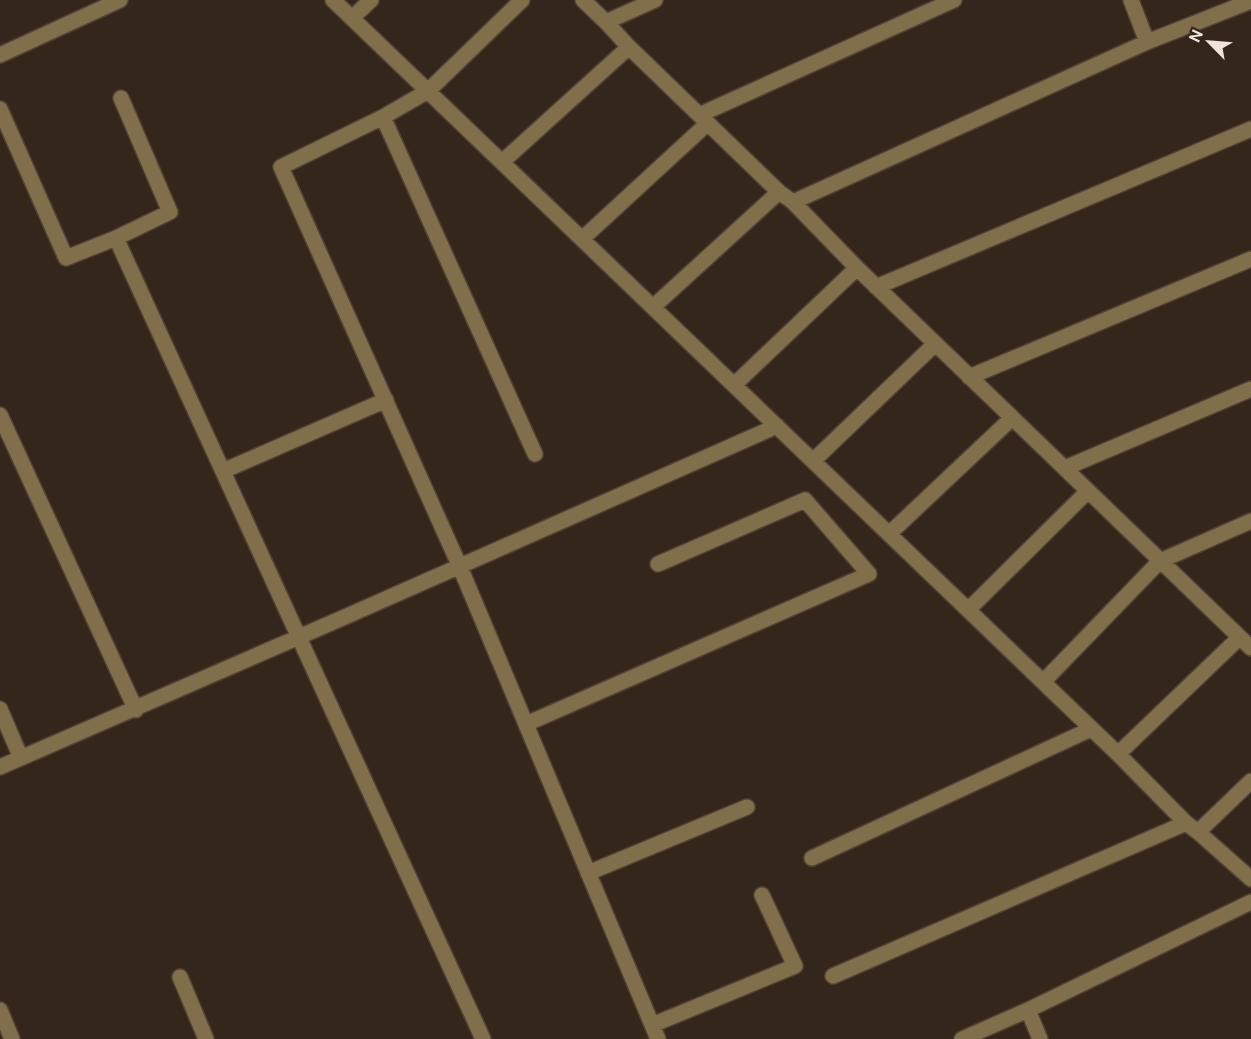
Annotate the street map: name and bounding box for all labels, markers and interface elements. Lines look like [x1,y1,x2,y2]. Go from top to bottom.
north arrow [1179,12,1239,72]
text: N [1184,26,1208,46]

